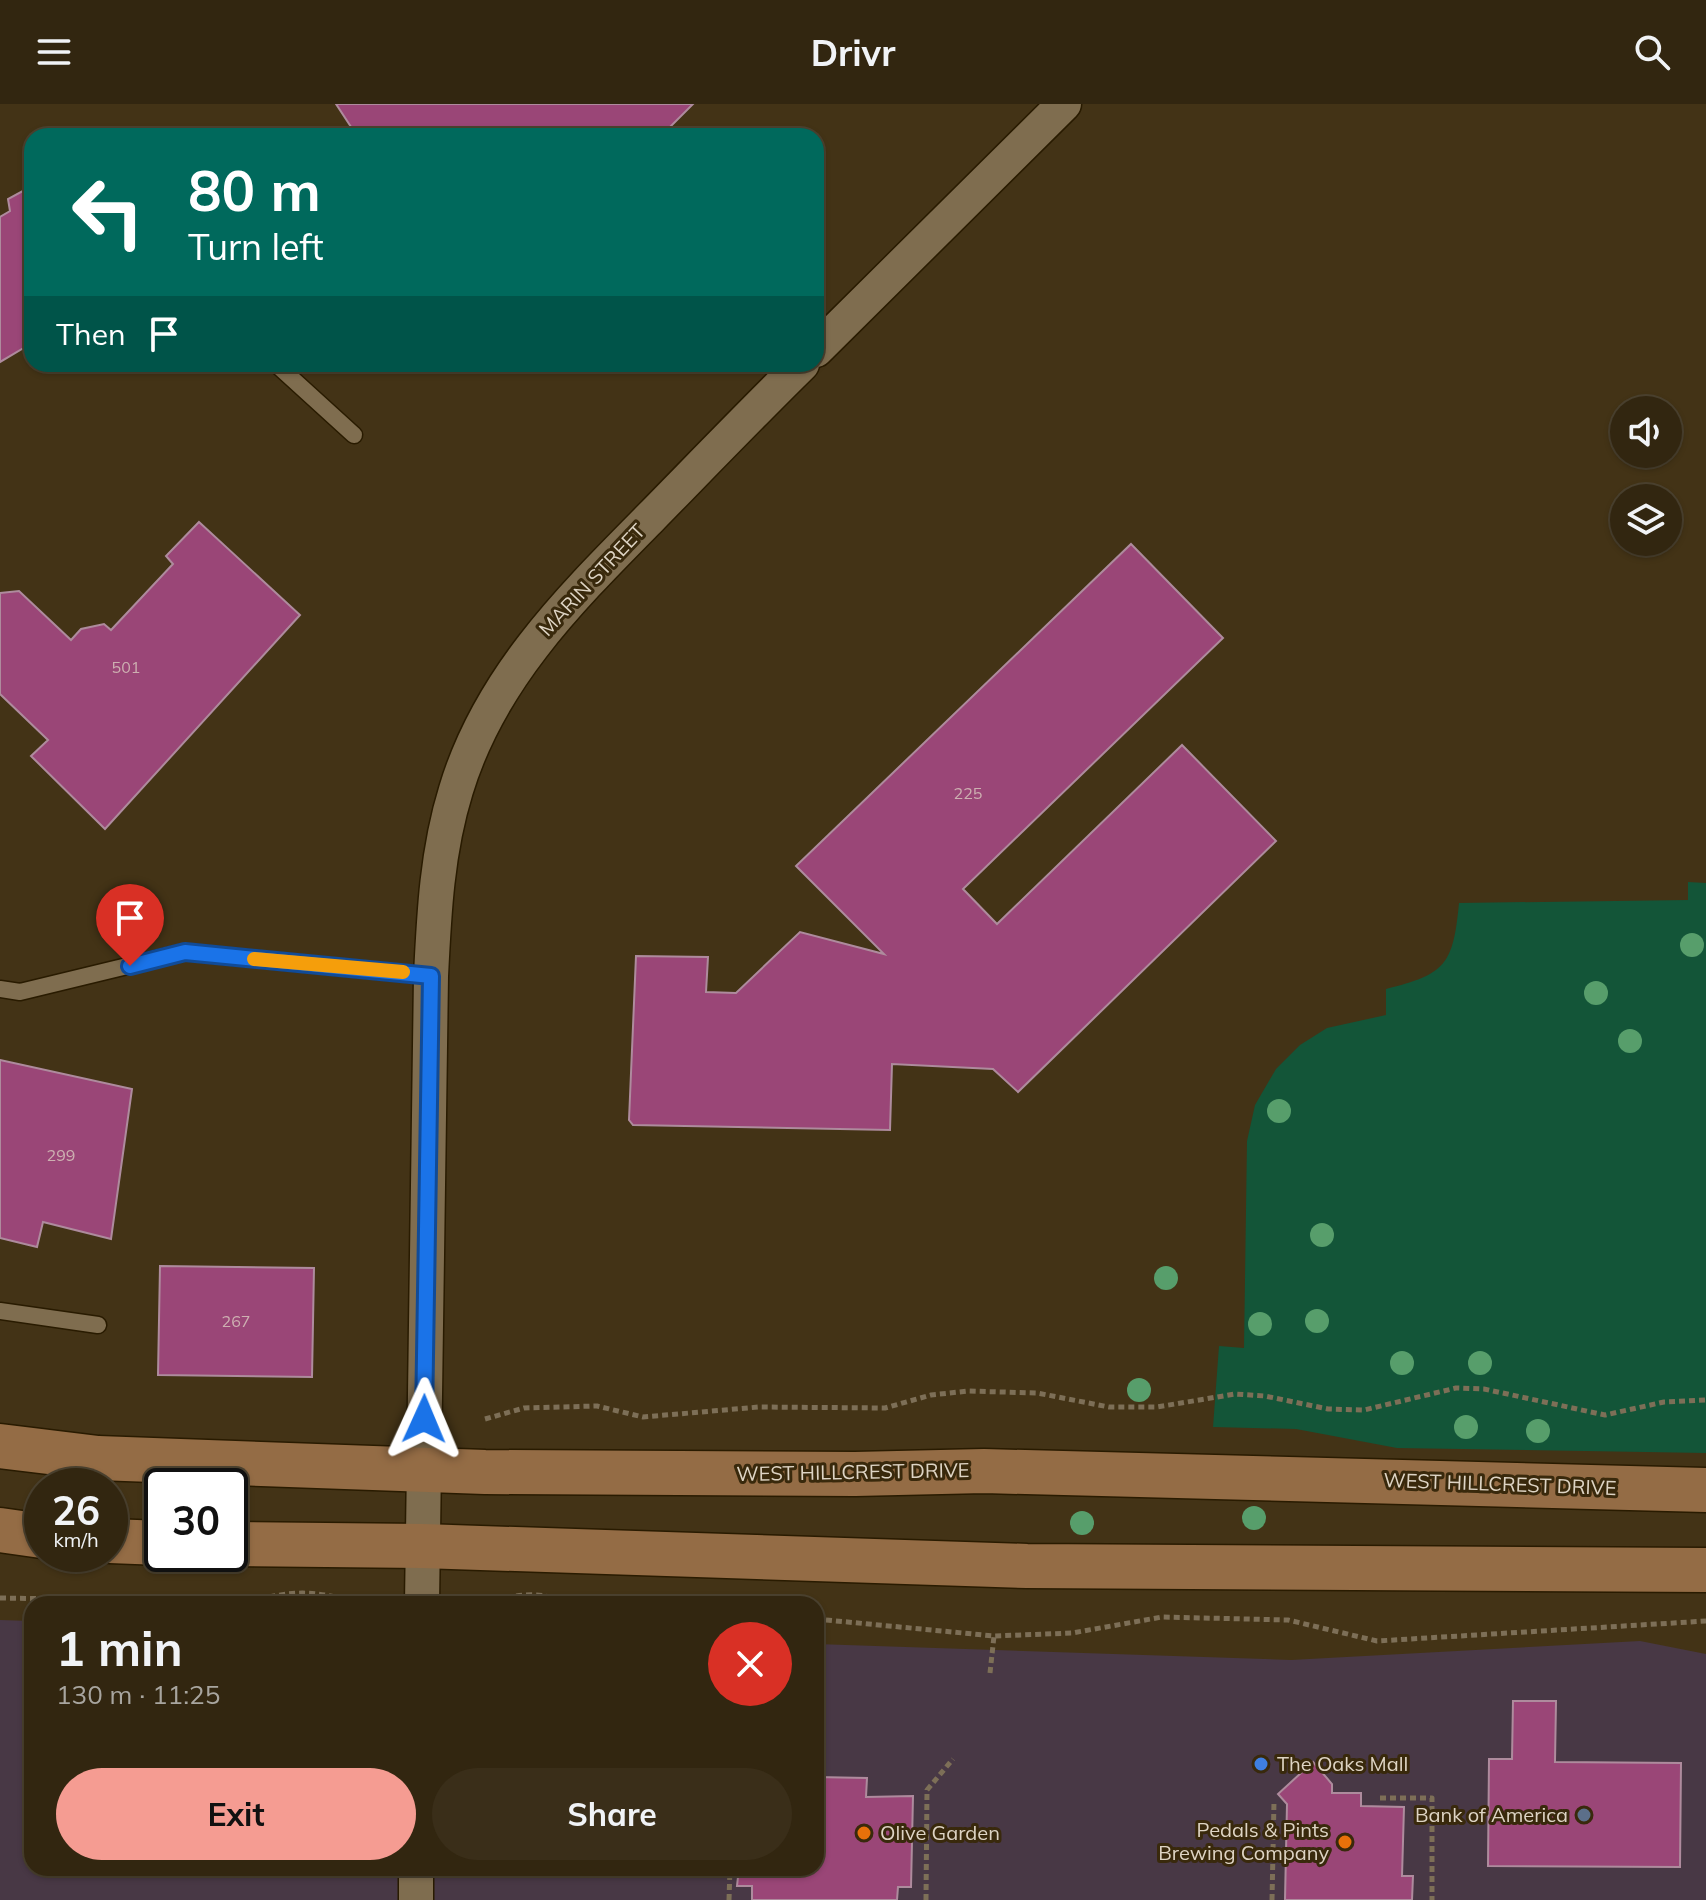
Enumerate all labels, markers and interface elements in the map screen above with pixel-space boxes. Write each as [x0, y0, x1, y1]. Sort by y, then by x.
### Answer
icon: menu [32, 30, 76, 74]
text: Drivr [811, 30, 895, 75]
icon: search [1630, 30, 1674, 74]
text: 80 m [188, 155, 321, 225]
icon: left [56, 160, 160, 264]
text: Turn left [188, 224, 324, 269]
icon: arrive [142, 312, 186, 356]
text: Then [56, 315, 126, 353]
map controls [1610, 396, 1682, 556]
button: sound [1610, 396, 1682, 468]
button: layers [1610, 484, 1682, 556]
street label: MARIN STREET [533, 518, 650, 641]
house number: 501 [112, 657, 140, 677]
house number: 225 [954, 783, 982, 803]
pin [96, 884, 164, 966]
icon: arrive [108, 896, 152, 940]
house number: 299 [47, 1145, 75, 1165]
house number: 267 [222, 1311, 250, 1331]
position arrow [382, 1377, 466, 1461]
street label: WEST HILLCREST DRIVE [736, 1457, 970, 1486]
street label: WEST HILLCREST DRIVE [1383, 1467, 1617, 1500]
speed limit sign: 30 [144, 1468, 248, 1572]
text: 26 [52, 1485, 100, 1535]
text: km/h [53, 1527, 99, 1552]
text: 1 min [56, 1618, 183, 1678]
button: close [708, 1622, 792, 1706]
text: 130 m · 11:25 [56, 1678, 220, 1711]
place label: The Oaks Mall [1277, 1751, 1408, 1776]
marker: The Oaks Mall [1252, 1755, 1270, 1773]
button: Exit [56, 1768, 416, 1860]
button: Share [432, 1768, 792, 1860]
place label: Bank of America [1415, 1802, 1568, 1827]
marker: Bank of America [1575, 1806, 1593, 1824]
place label: Pedals & Pints Brewing Company [1158, 1817, 1329, 1865]
place label: Olive Garden [880, 1820, 1000, 1845]
marker: Olive Garden [855, 1824, 873, 1842]
marker: Pedals & Pints Brewing Company [1336, 1833, 1354, 1851]

